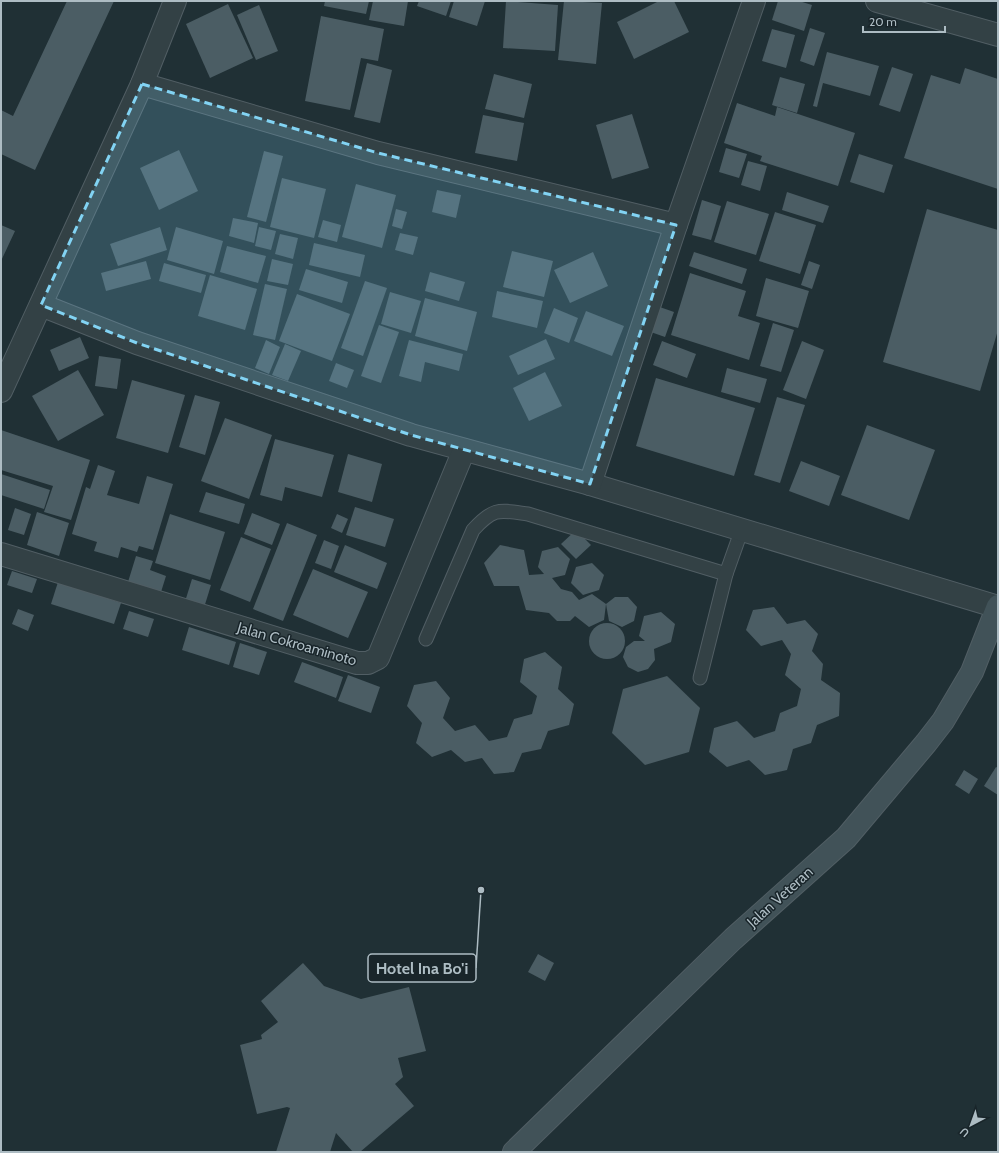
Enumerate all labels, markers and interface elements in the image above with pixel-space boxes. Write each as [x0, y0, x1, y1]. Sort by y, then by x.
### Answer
scale bar [863, 8, 945, 34]
text: 20 m [869, 14, 897, 29]
street label: Jalan Cokroaminoto [234, 618, 359, 670]
street label: Jalan Veteran [743, 863, 817, 932]
callout: Hotel Ina Bo'i [368, 954, 476, 982]
text: Hotel Ina Bo'i [376, 959, 468, 978]
north arrow [951, 1105, 991, 1145]
text: U [957, 1125, 972, 1140]

